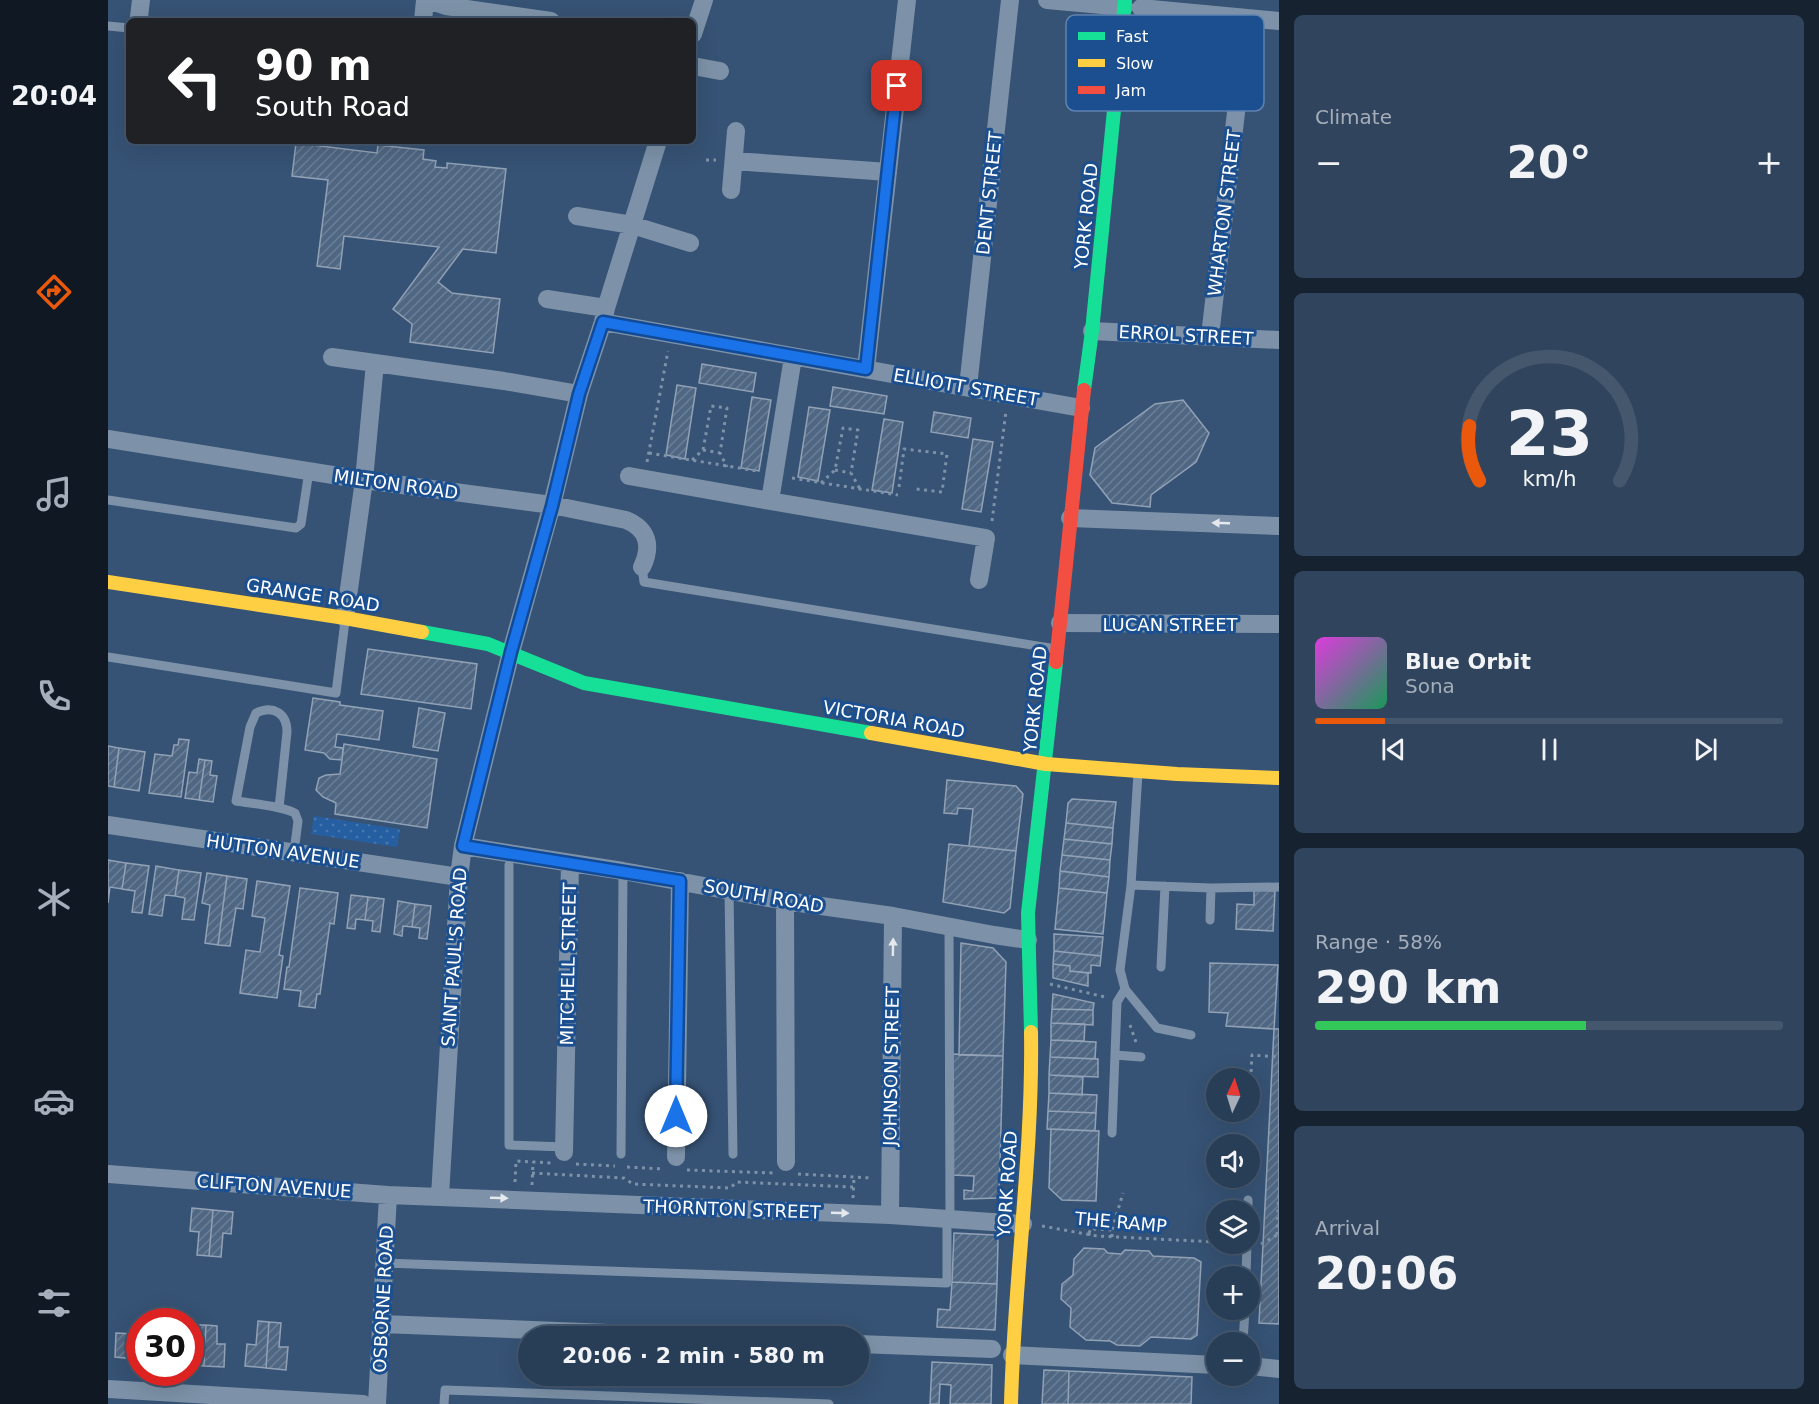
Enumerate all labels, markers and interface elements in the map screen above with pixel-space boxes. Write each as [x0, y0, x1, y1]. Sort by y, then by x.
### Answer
legend [1066, 15, 1264, 111]
text: Fast [1116, 27, 1148, 46]
text: 90 m [255, 41, 372, 90]
icon: left [156, 42, 234, 120]
text: Slow [1116, 54, 1153, 73]
pin [871, 60, 922, 111]
icon: arrive [880, 69, 913, 102]
text: 20:04 [11, 80, 97, 111]
text: Jam [1115, 81, 1146, 100]
text: South Road [255, 91, 410, 122]
text: Climate [1315, 105, 1392, 129]
street label: WHARTON STREET [1203, 127, 1245, 298]
street label: DENT STREET [972, 129, 1006, 256]
text: 20° [1506, 136, 1592, 189]
text: − [1315, 143, 1343, 182]
text: + [1755, 143, 1783, 182]
street label: YORK ROAD [1070, 162, 1102, 271]
icon: directions [33, 271, 75, 313]
street label: ERROL STREET [1118, 321, 1255, 349]
street label: ELLIOTT STREET [892, 364, 1041, 410]
text: 23 [1506, 397, 1592, 470]
street label: MILTON ROAD [333, 465, 459, 503]
text: km/h [1522, 467, 1576, 492]
icon: music [33, 473, 75, 515]
one-way arrow [1211, 519, 1230, 528]
street label: GRANGE ROAD [245, 574, 381, 616]
street label: LUCAN STREET [1102, 614, 1239, 635]
street label: YORK ROAD [1019, 645, 1051, 754]
text: Blue Orbit [1405, 649, 1531, 674]
text: Sona [1405, 674, 1455, 698]
icon: phone [33, 675, 75, 717]
street label: VICTORIA ROAD [821, 696, 967, 742]
icon: previous [1377, 733, 1410, 766]
icon: pause [1533, 733, 1566, 766]
icon: next [1689, 733, 1722, 766]
street label: HUTTON AVENUE [205, 830, 361, 872]
street label: SAINT PAUL'S ROAD [437, 867, 471, 1047]
street label: SOUTH ROAD [702, 875, 826, 917]
icon: climate [33, 878, 75, 920]
street label: MITCHELL STREET [556, 881, 580, 1046]
text: Range · 58% [1315, 930, 1442, 954]
one-way arrow [888, 937, 898, 956]
text: 290 km [1315, 961, 1501, 1014]
street label: JOHNSON STREET [879, 985, 903, 1147]
north arrow [1206, 1068, 1260, 1122]
map controls [1206, 1068, 1260, 1386]
icon: car [33, 1080, 75, 1122]
position arrow [644, 1084, 708, 1148]
street label: YORK ROAD [993, 1130, 1021, 1239]
button: sound [1206, 1134, 1260, 1188]
street label: CLIFTON AVENUE [196, 1170, 352, 1202]
one-way arrow [489, 1194, 508, 1203]
street label: THORNTON STREET [642, 1195, 822, 1223]
button: layers [1206, 1200, 1260, 1254]
street label: THE RAMP [1073, 1207, 1168, 1236]
one-way arrow [831, 1209, 850, 1218]
text: Arrival [1315, 1216, 1380, 1240]
street label: OSBORNE ROAD [369, 1225, 397, 1373]
text: 20:06 [1315, 1247, 1458, 1300]
button: + [1206, 1266, 1260, 1320]
icon: filters [33, 1282, 75, 1324]
speed limit sign: 30 [126, 1308, 204, 1386]
button: − [1206, 1332, 1260, 1386]
text: 20:06 · 2 min · 580 m [562, 1343, 825, 1368]

